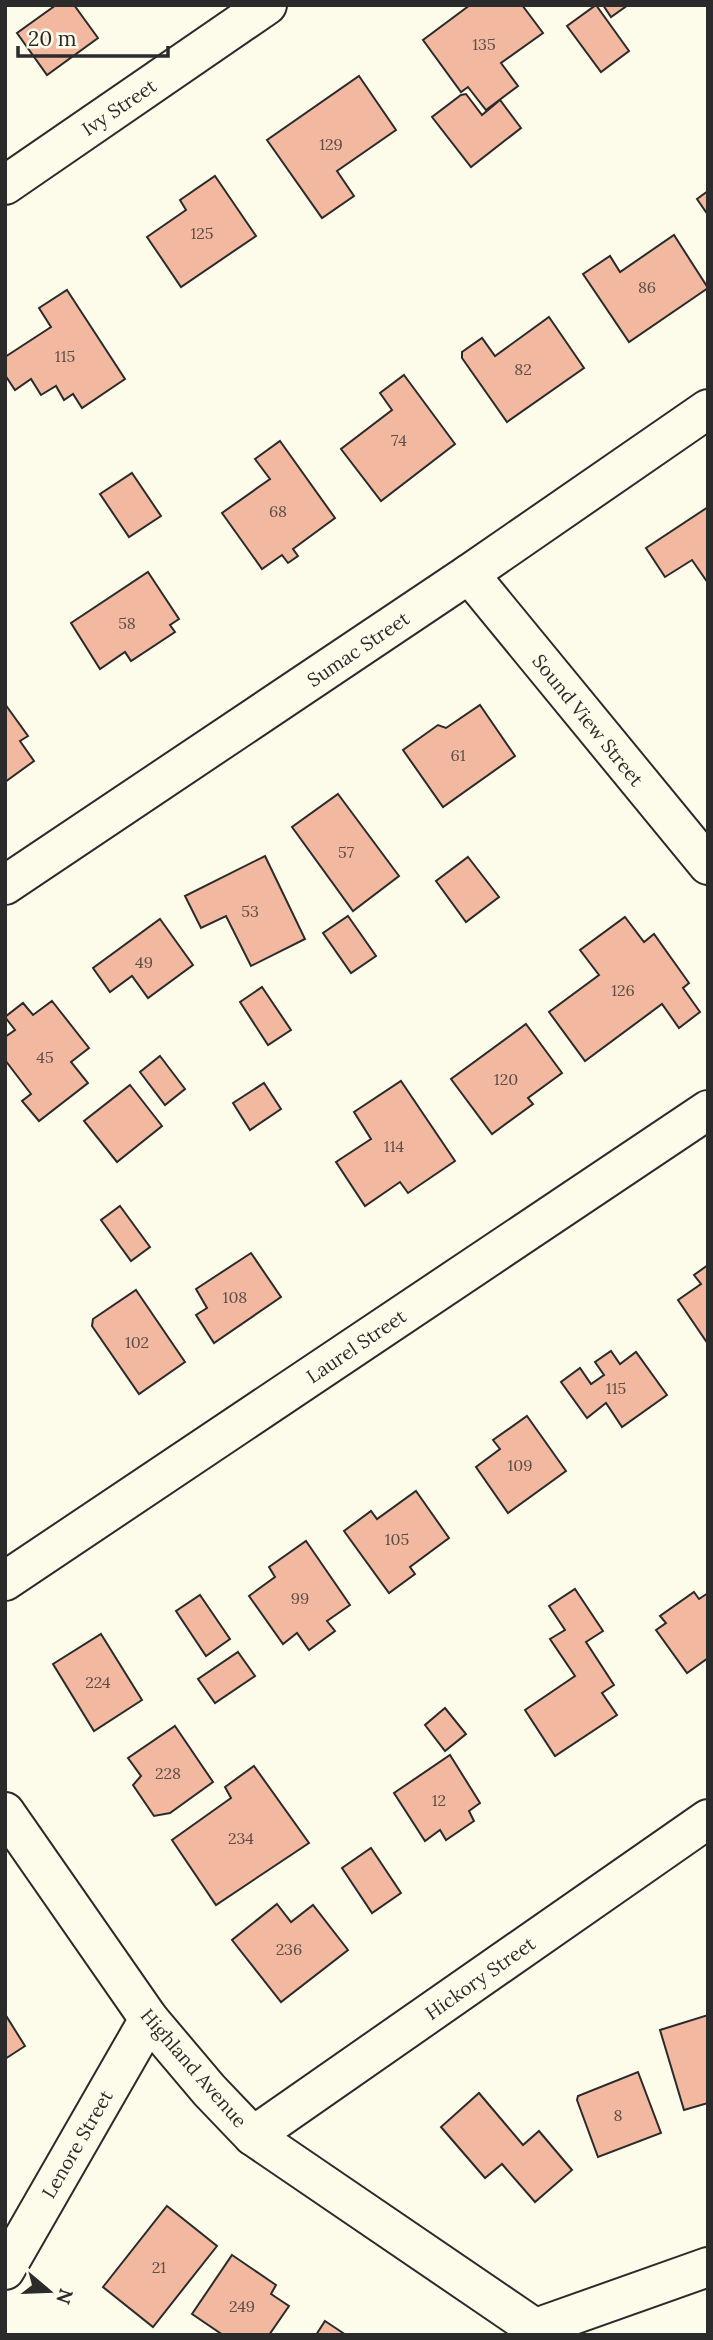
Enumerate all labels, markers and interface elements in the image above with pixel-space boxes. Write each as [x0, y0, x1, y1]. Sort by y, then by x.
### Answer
scale bar [18, 14, 168, 58]
text: 20 m [28, 25, 77, 52]
house number: 135 [472, 34, 496, 54]
street label: Ivy Street [77, 73, 161, 141]
house number: 129 [319, 134, 343, 154]
house number: 125 [190, 223, 214, 243]
house number: 86 [638, 277, 656, 297]
house number: 115 [55, 346, 75, 366]
house number: 82 [514, 359, 532, 379]
house number: 74 [391, 430, 407, 450]
house number: 68 [269, 501, 287, 521]
street label: Sumac Street [302, 606, 414, 692]
house number: 58 [118, 613, 136, 633]
street label: Sound View Street [527, 649, 649, 791]
house number: 61 [450, 745, 466, 765]
house number: 57 [338, 842, 355, 862]
house number: 53 [241, 901, 259, 921]
house number: 49 [135, 952, 153, 972]
house number: 126 [611, 980, 635, 1000]
house number: 45 [36, 1047, 54, 1067]
house number: 120 [494, 1069, 518, 1089]
house number: 114 [384, 1136, 404, 1156]
house number: 108 [223, 1287, 247, 1307]
street label: Laurel Street [302, 1304, 411, 1388]
house number: 102 [125, 1332, 149, 1352]
house number: 115 [606, 1378, 626, 1398]
house number: 109 [507, 1455, 533, 1475]
house number: 105 [385, 1529, 409, 1549]
house number: 99 [291, 1588, 309, 1608]
house number: 224 [85, 1672, 111, 1692]
house number: 228 [155, 1763, 181, 1783]
house number: 12 [432, 1790, 446, 1810]
house number: 234 [228, 1828, 254, 1848]
street label: Hickory Street [420, 1931, 540, 2025]
house number: 236 [276, 1939, 302, 1959]
street label: Highland Avenue [136, 2004, 252, 2132]
street label: Lenore Street [36, 2085, 118, 2202]
house number: 8 [614, 2105, 623, 2125]
north arrow [14, 2256, 84, 2326]
house number: 21 [152, 2257, 166, 2277]
text: N [51, 2286, 79, 2308]
house number: 249 [229, 2296, 255, 2316]

